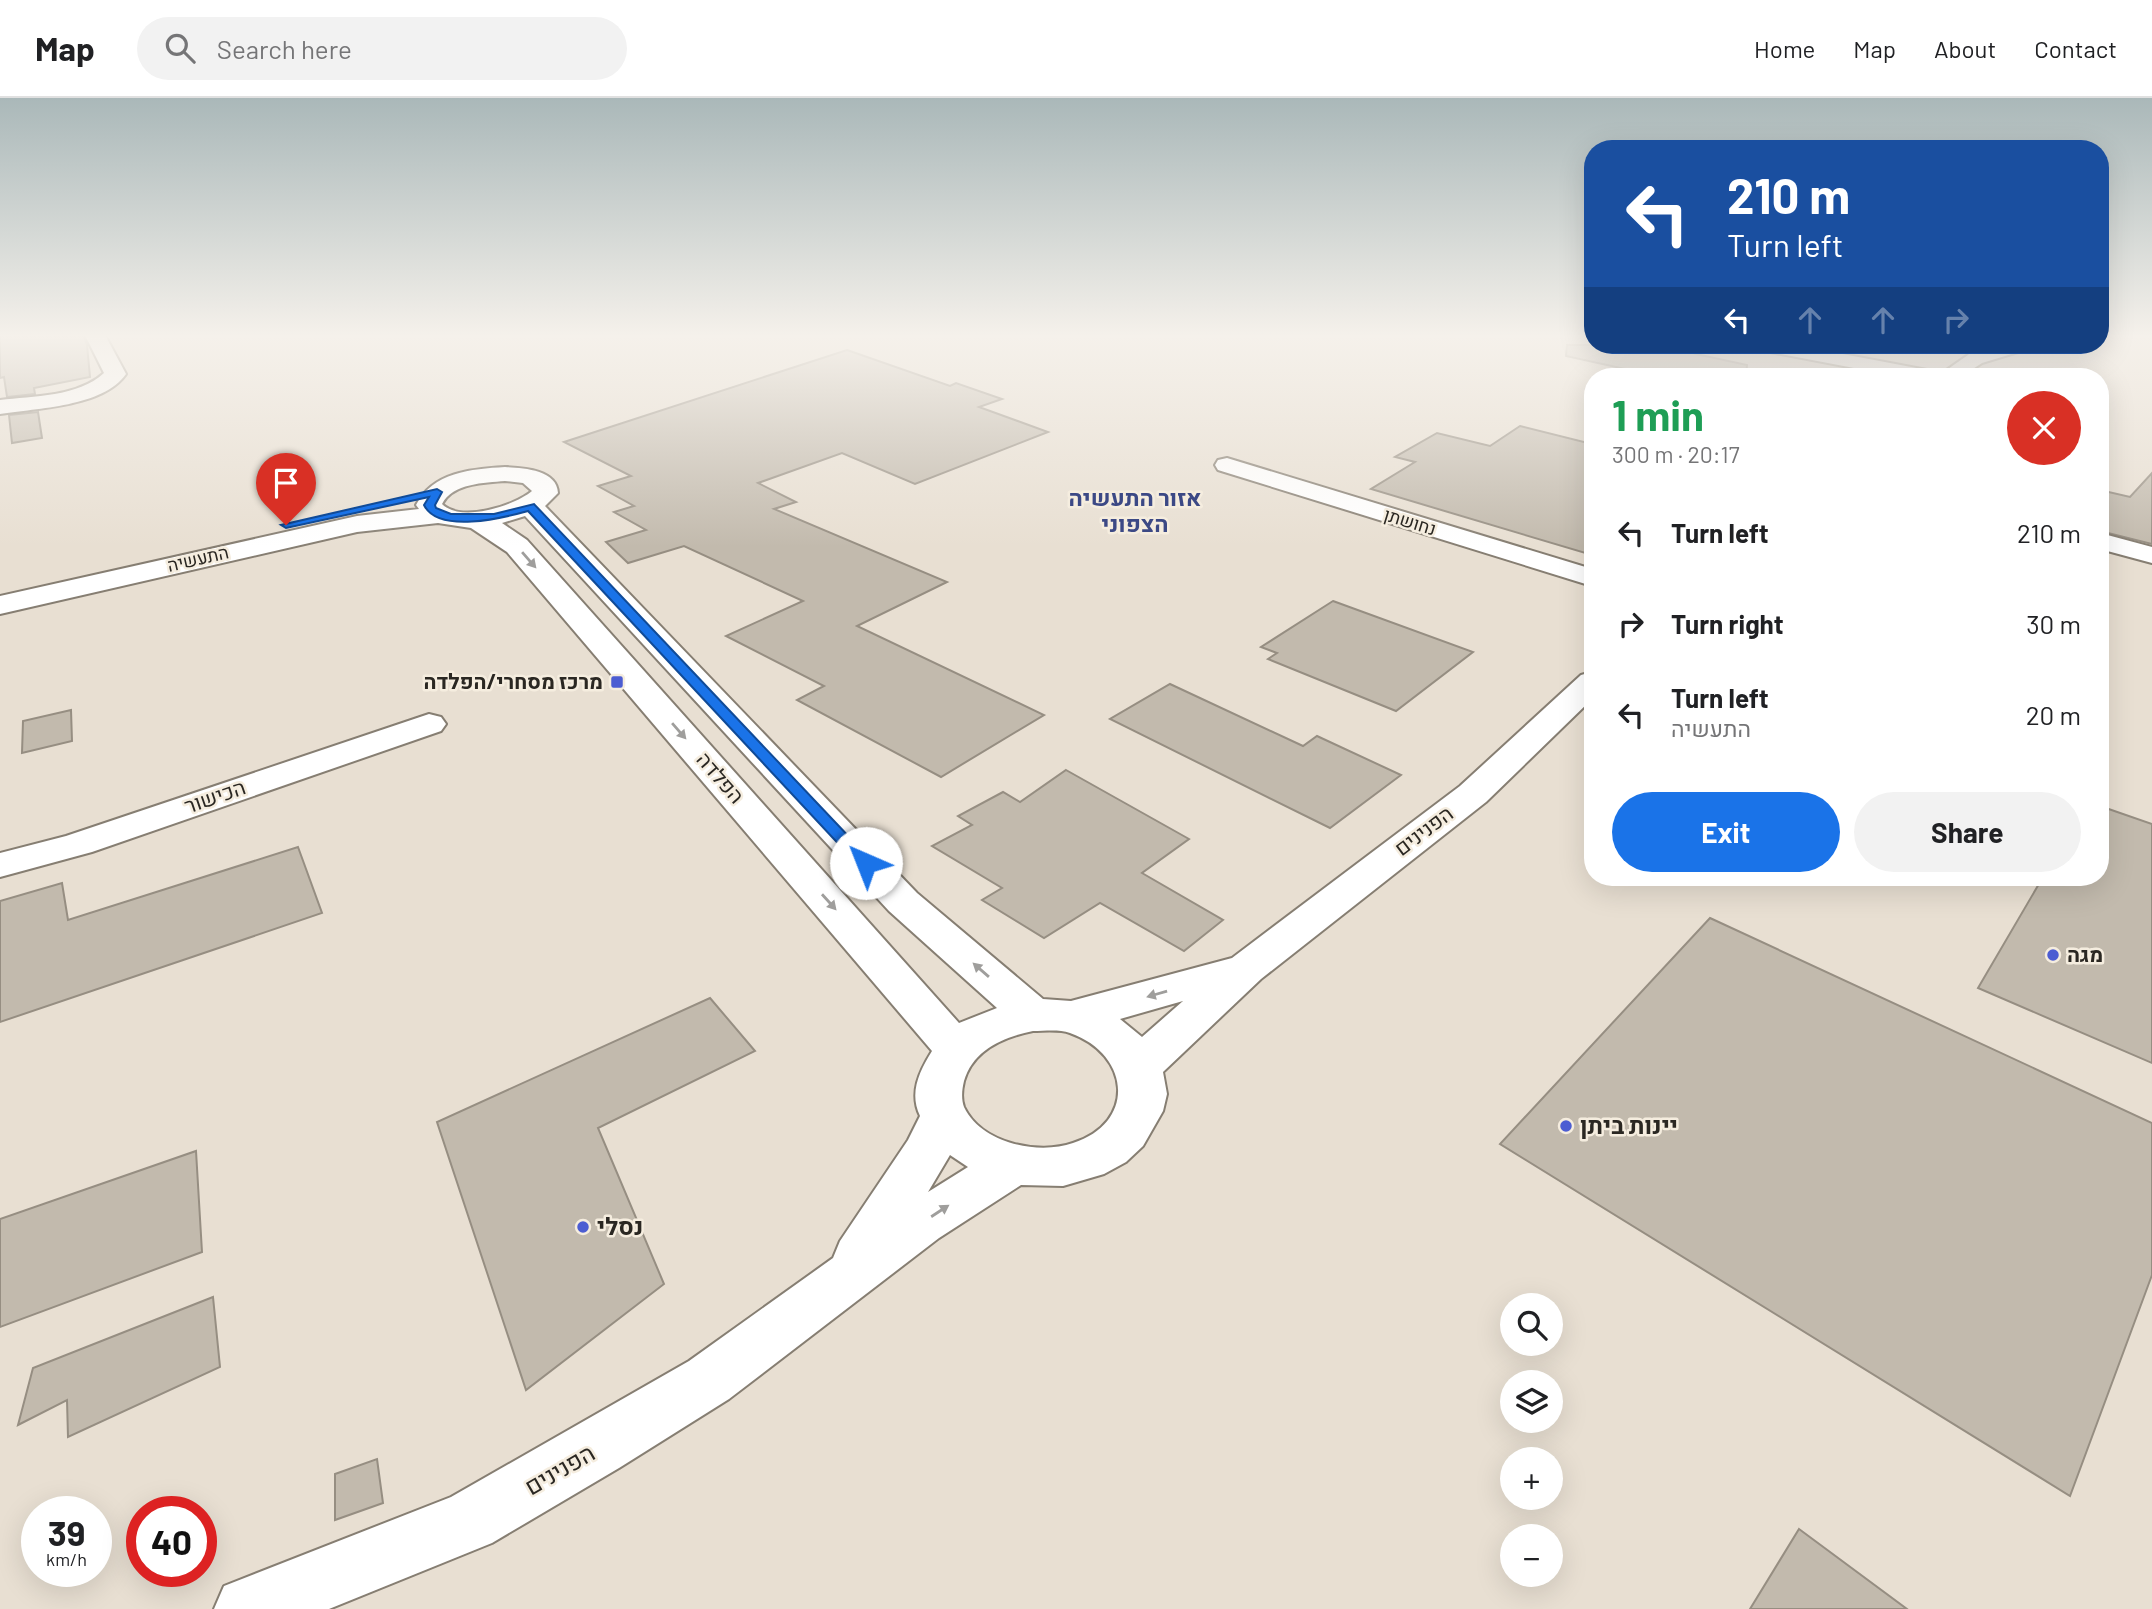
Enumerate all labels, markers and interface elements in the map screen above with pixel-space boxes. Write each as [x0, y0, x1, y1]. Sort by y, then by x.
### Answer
search box [137, 17, 627, 80]
text: Map [35, 28, 95, 68]
icon: search [161, 29, 199, 67]
text: Search here [217, 33, 352, 64]
text: Home [1754, 34, 1815, 63]
text: Map [1853, 34, 1896, 63]
text: About [1934, 34, 1996, 63]
text: Contact [2034, 34, 2117, 63]
text: 210 m [1727, 165, 1850, 224]
icon: left [1612, 168, 1703, 259]
text: Turn left [1727, 225, 1844, 263]
icon: left [1718, 301, 1756, 339]
icon: ahead [1791, 301, 1829, 339]
icon: ahead [1864, 301, 1902, 339]
icon: right [1937, 301, 1975, 339]
text: 1 min [1612, 389, 1704, 439]
button: close [2007, 391, 2081, 465]
text: 300 m · 20:17 [1612, 440, 1740, 468]
pin [256, 453, 316, 525]
icon: arrive [267, 464, 305, 502]
district label: אזור התעשיה הצפוני [1069, 483, 1201, 537]
street label: נחושתן [1382, 503, 1439, 539]
icon: left [1612, 514, 1650, 552]
text: Turn left [1671, 517, 1769, 548]
text: 210 m [2017, 517, 2081, 548]
street label: התעשיה [165, 540, 231, 576]
one-way arrow [521, 551, 537, 569]
icon: right [1612, 605, 1650, 643]
text: Turn right [1671, 608, 1784, 639]
text: 30 m [2026, 608, 2081, 639]
place label: מרכז מסחרי/הפלדה [423, 668, 603, 693]
marker: מרכז מסחרי/הפלדה [609, 674, 625, 690]
text: Turn left [1671, 682, 1769, 713]
icon: left [1612, 696, 1650, 734]
text: 20 m [2026, 699, 2081, 730]
text: התעשיה [1671, 714, 1751, 742]
one-way arrow [671, 722, 687, 740]
street label: הפלדה [692, 746, 750, 808]
street label: הכישור [181, 773, 248, 818]
button: Exit [1612, 792, 1840, 872]
button: Share [1854, 792, 2081, 872]
street label: הפנינים [1389, 800, 1457, 860]
position arrow [829, 826, 903, 900]
one-way arrow [821, 893, 837, 911]
place label: מגה [2067, 941, 2103, 966]
marker: מגה [2045, 947, 2061, 963]
one-way arrow [973, 963, 990, 978]
one-way arrow [1146, 990, 1167, 1000]
place label: יינות ביתן [1580, 1110, 1678, 1139]
marker: יינות ביתן [1558, 1118, 1574, 1134]
one-way arrow [931, 1204, 949, 1218]
place label: נסלי [597, 1211, 643, 1240]
marker: נסלי [575, 1219, 591, 1235]
map controls [1500, 1293, 1563, 1587]
button: search [1500, 1293, 1563, 1356]
button: layers [1500, 1370, 1563, 1433]
street label: הפנינים [519, 1437, 600, 1500]
button: + [1500, 1447, 1563, 1510]
speed limit sign: 40 [126, 1496, 217, 1587]
text: 39 [48, 1511, 85, 1553]
button: − [1500, 1524, 1563, 1587]
text: km/h [46, 1548, 87, 1570]

